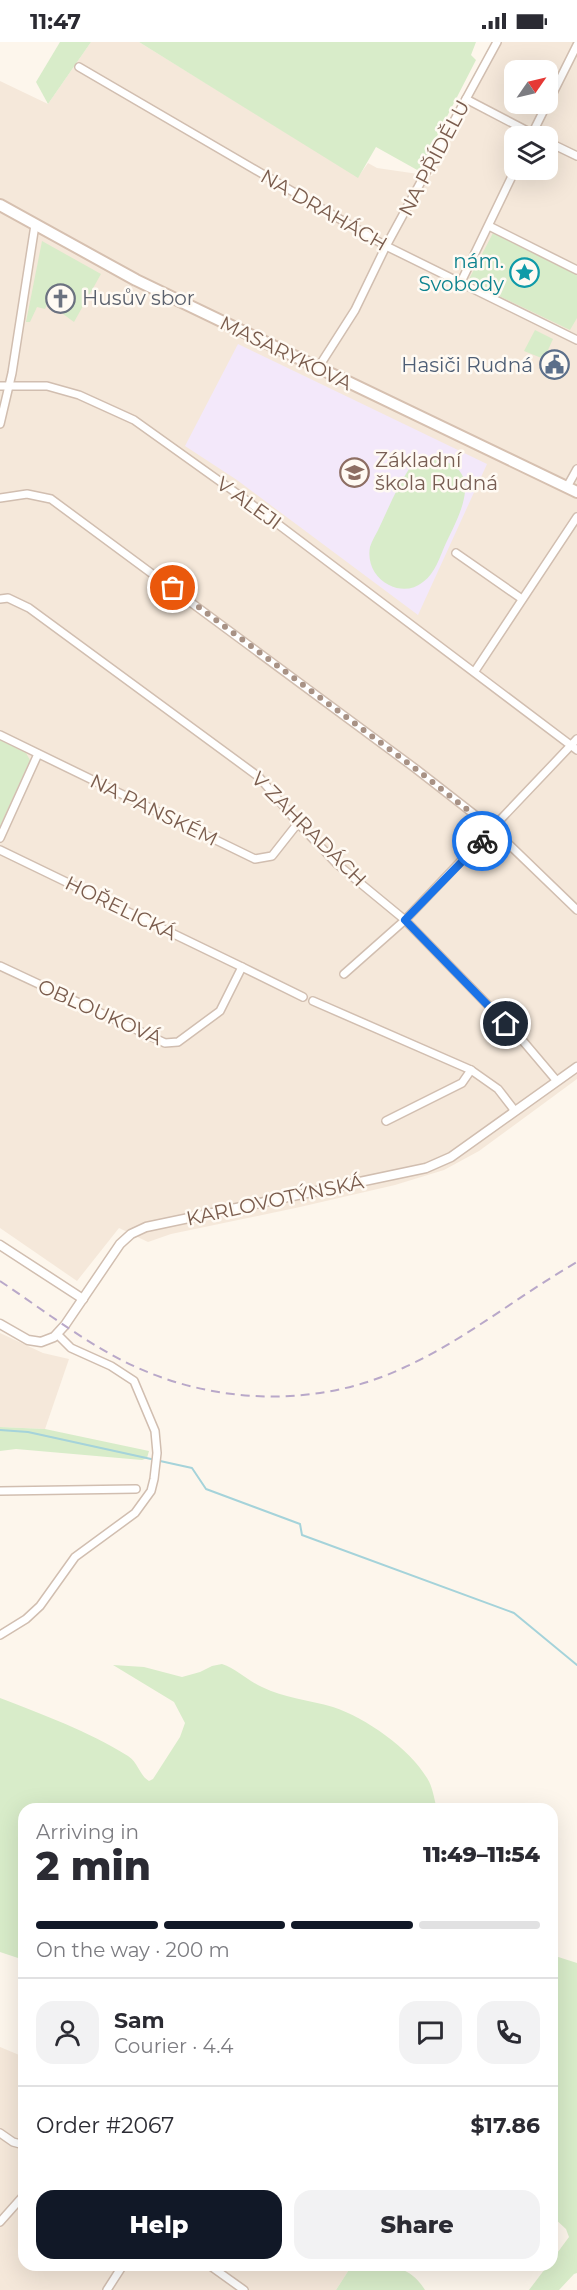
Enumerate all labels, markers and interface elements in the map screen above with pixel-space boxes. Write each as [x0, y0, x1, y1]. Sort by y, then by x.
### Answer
text: 11:47 [30, 8, 81, 35]
north arrow [504, 60, 558, 114]
map controls [504, 60, 558, 180]
street label: NA PŘÍDĚLU [393, 96, 475, 220]
button: layers [504, 126, 558, 180]
street label: NA DRAHÁCH [257, 164, 391, 256]
place label: nám. Svobody [418, 249, 504, 296]
place icon: nám. Svobody [509, 256, 541, 288]
church icon: Husův sbor [45, 282, 77, 314]
place label: Husův sbor [82, 286, 195, 310]
street label: MASARYKOVA [216, 311, 357, 396]
public building icon: Hasiči Rudná [538, 349, 570, 381]
place label: Hasiči Rudná [401, 353, 533, 377]
place label: Základní škola Rudná [375, 448, 498, 495]
school or university icon: Základní škola Rudná [338, 456, 370, 488]
street label: V ALEJI [212, 471, 286, 535]
pin [147, 562, 198, 613]
icon: bag [156, 571, 189, 604]
street label: V ZAHRADÁCH [247, 767, 371, 891]
street label: NA PANSKÉM [86, 769, 222, 851]
courier [452, 811, 512, 871]
icon: bike [466, 825, 499, 858]
street label: HOŘELICKÁ [61, 871, 181, 946]
street label: OBLOUKOVÁ [34, 974, 166, 1050]
pin [480, 998, 531, 1049]
icon: home [489, 1007, 522, 1040]
street label: KARLOVOTÝNSKÁ [184, 1169, 367, 1231]
text: Arriving in [36, 1820, 139, 1844]
text: 11:49–11:54 [423, 1841, 540, 1868]
text: 2 min [36, 1842, 151, 1890]
text: On the way · 200 m [36, 1938, 230, 1962]
button: person [36, 2001, 99, 2064]
button: chat [399, 2001, 462, 2064]
button: phone [477, 2001, 540, 2064]
text: Sam [114, 2007, 165, 2034]
text: Courier · 4.4 [114, 2034, 233, 2058]
text: Order #2067 [36, 2112, 174, 2139]
text: $17.86 [470, 2112, 540, 2139]
button: Help [36, 2190, 282, 2259]
button: Share [294, 2190, 540, 2259]

